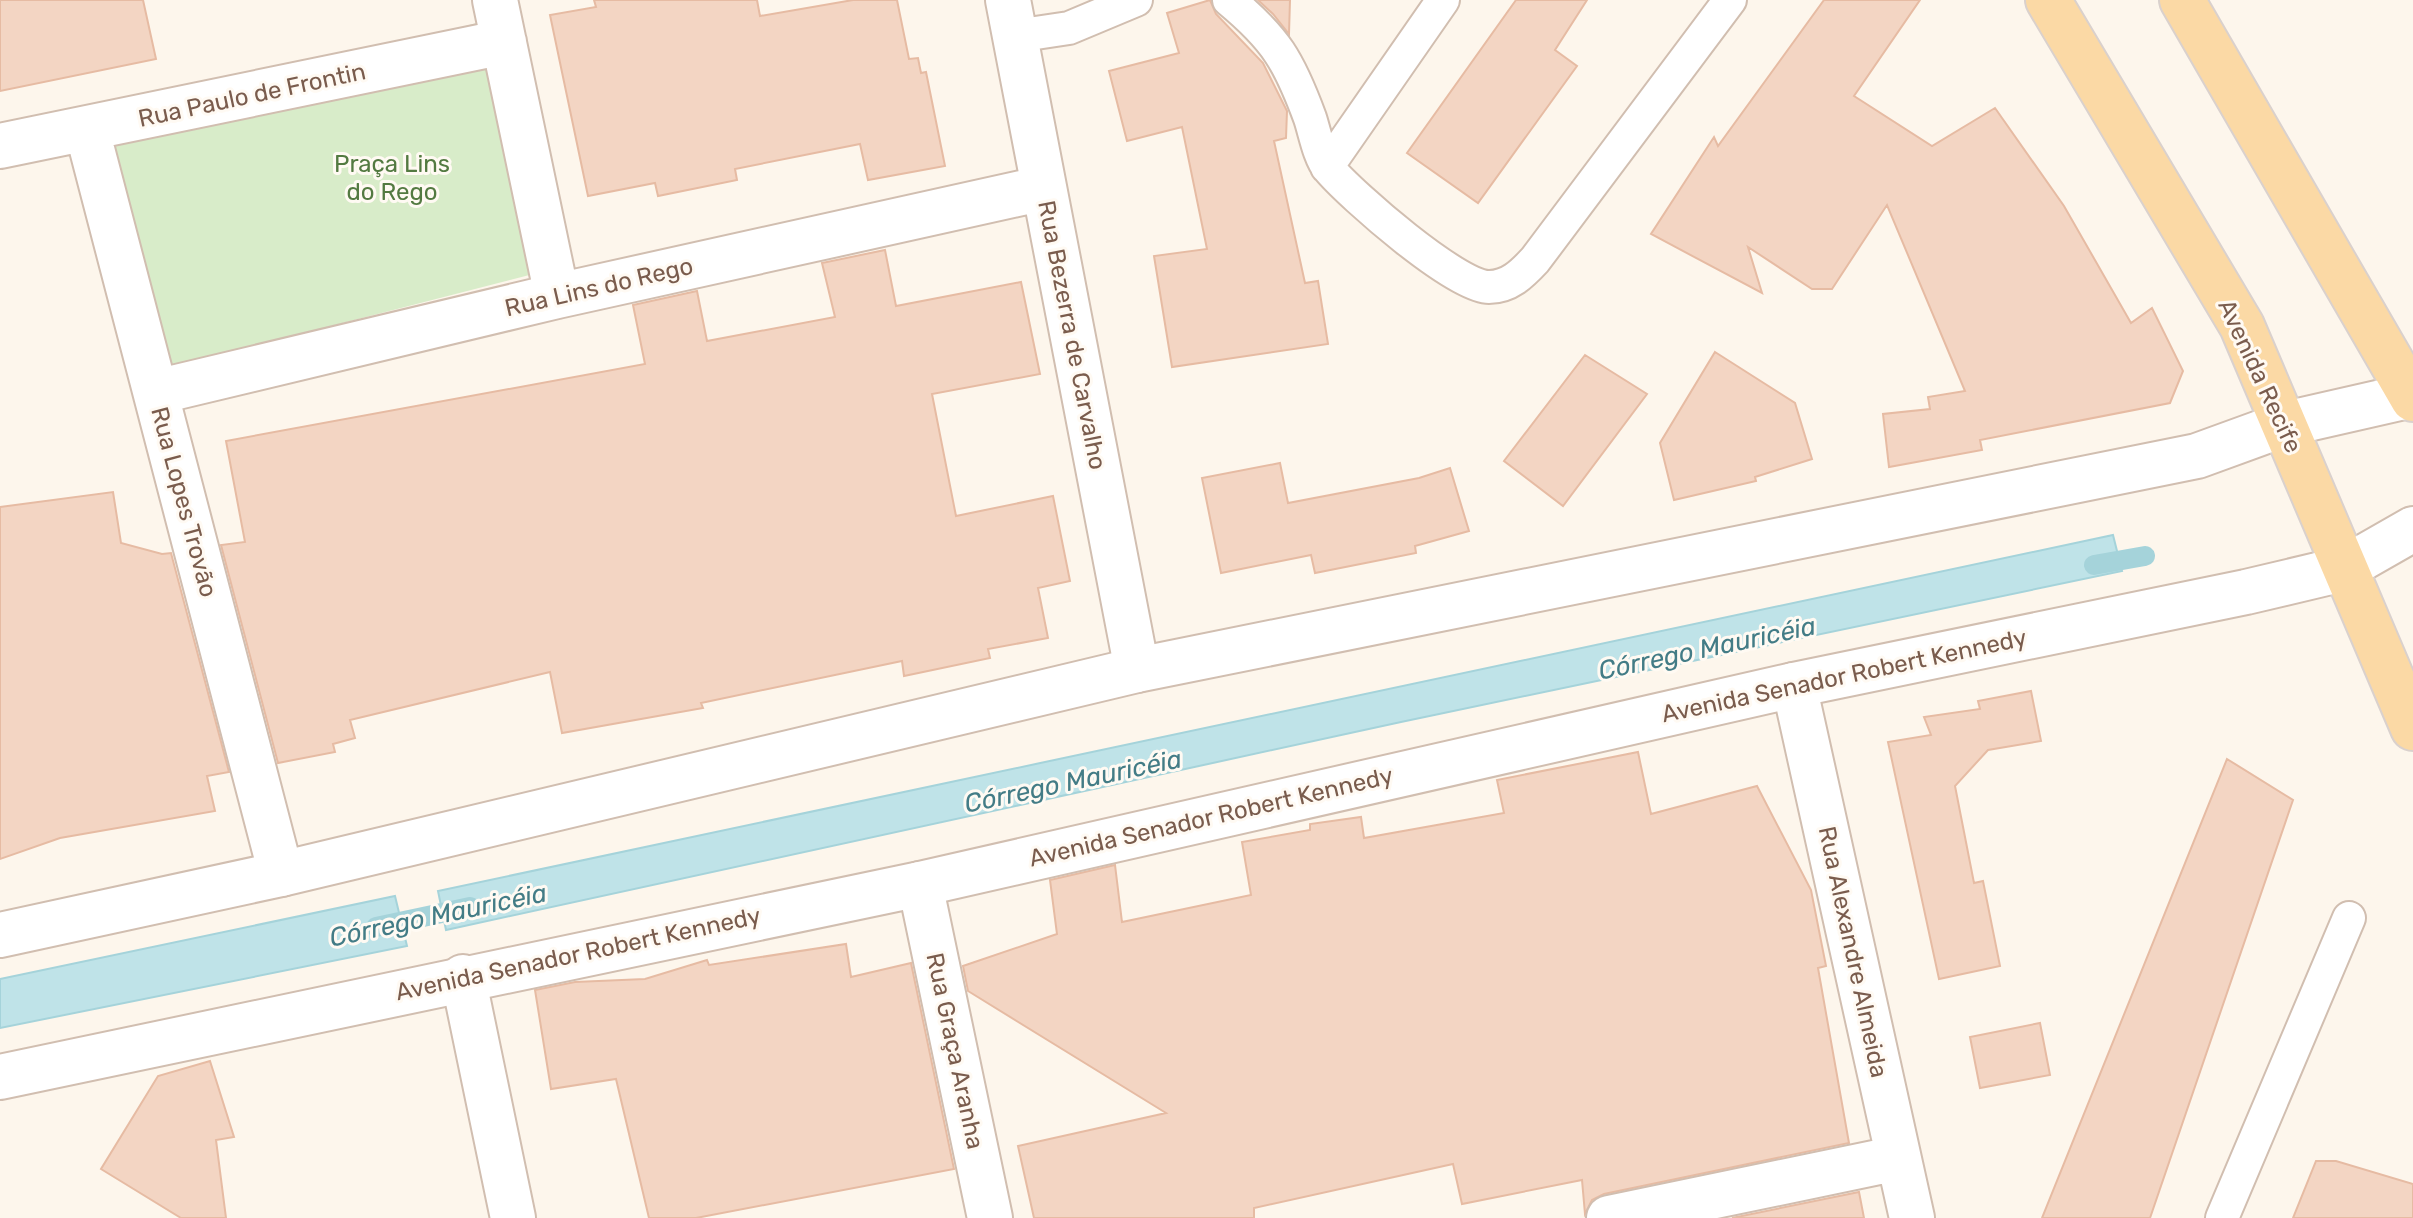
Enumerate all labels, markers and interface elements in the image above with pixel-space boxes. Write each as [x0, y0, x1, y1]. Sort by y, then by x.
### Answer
street label: Rua Paulo de Frontin [136, 57, 368, 133]
park label: Praça Lins do Rego [334, 150, 450, 206]
street label: Rua Bezerra de Carvalho [1032, 198, 1112, 472]
street label: Rua Lins do Rego [502, 252, 696, 322]
street label: Avenida Recife [2212, 295, 2308, 457]
street label: Rua Lopes Trovão [145, 404, 223, 600]
water label: Córrego Mauricéia [1596, 610, 1819, 687]
street label: Avenida Senador Robert Kennedy [1659, 624, 2029, 728]
water label: Córrego Mauricéia [962, 743, 1185, 820]
street label: Avenida Senador Robert Kennedy [1026, 761, 1396, 873]
street label: Rua Alexandre Almeida [1813, 824, 1893, 1080]
water label: Córrego Mauricéia [327, 877, 550, 954]
street label: Avenida Senador Robert Kennedy [393, 902, 763, 1006]
street label: Rua Graça Aranha [920, 950, 990, 1152]

